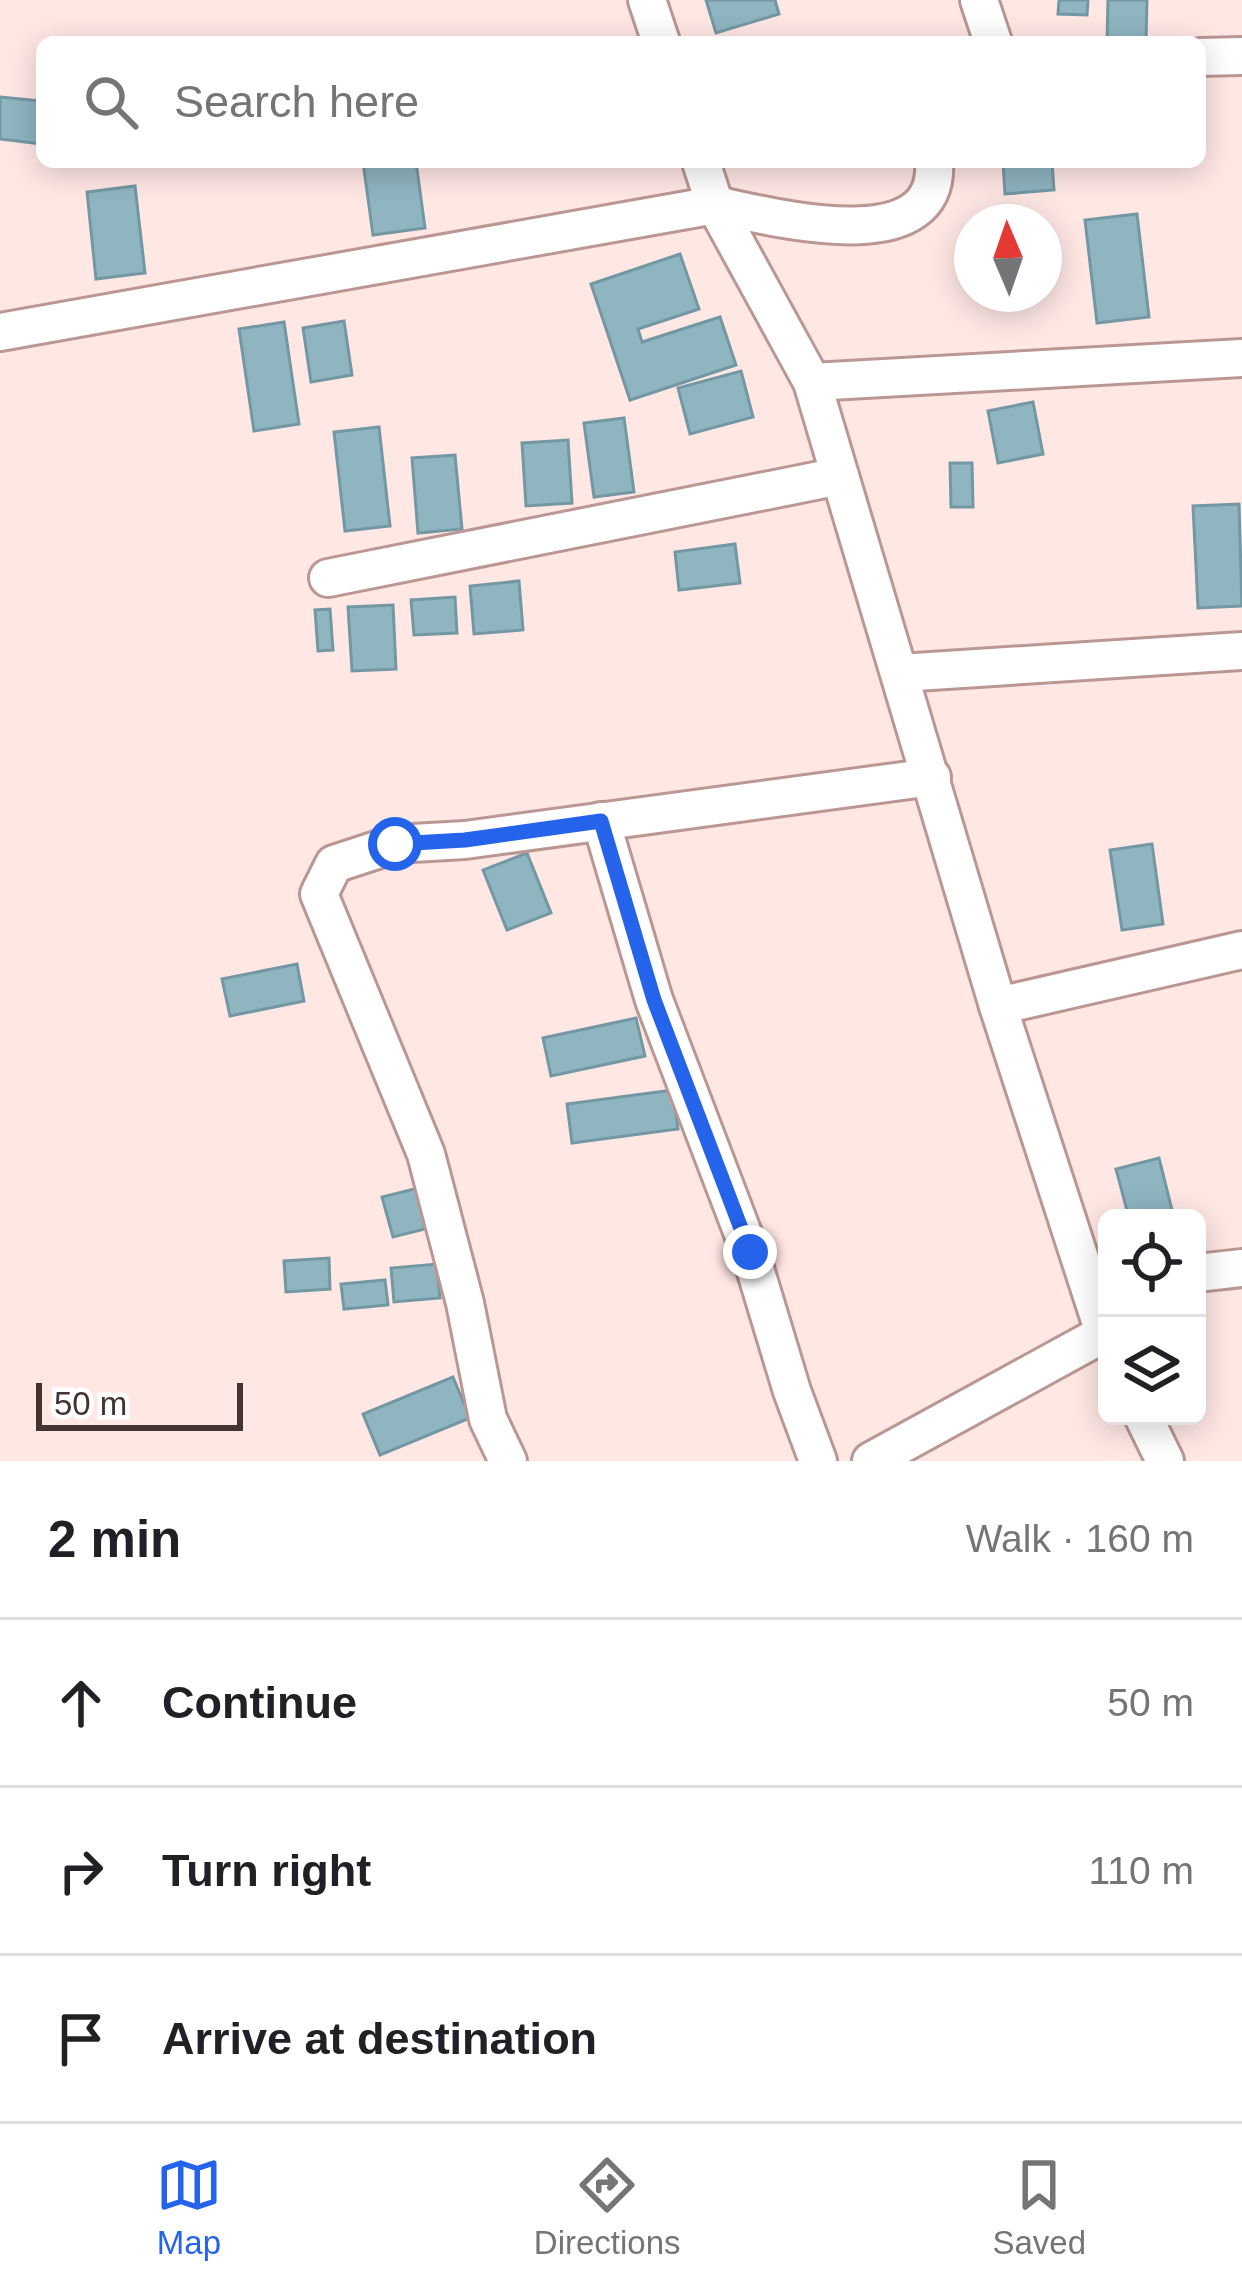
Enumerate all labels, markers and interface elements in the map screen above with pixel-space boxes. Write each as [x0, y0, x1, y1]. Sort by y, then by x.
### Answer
search box [36, 36, 1206, 168]
icon: search [78, 69, 144, 135]
text: Search here [174, 76, 419, 127]
north arrow [954, 204, 1062, 312]
route start [368, 817, 422, 871]
map controls [1098, 1209, 1206, 1425]
button: locate [1098, 1209, 1206, 1317]
route end [723, 1225, 777, 1279]
button: layers [1098, 1317, 1206, 1425]
scale bar [36, 1377, 243, 1430]
text: 50 m [54, 1385, 127, 1422]
text: 2 min [48, 1511, 181, 1568]
text: Walk · 160 m [966, 1517, 1194, 1560]
icon: ahead [48, 1670, 114, 1736]
text: Continue [162, 1677, 357, 1728]
text: 50 m [1107, 1681, 1194, 1724]
icon: right [48, 1838, 114, 1904]
text: Turn right [162, 1845, 371, 1896]
text: 110 m [1089, 1849, 1194, 1892]
icon: arrive [48, 2006, 114, 2072]
text: Arrive at destination [162, 2013, 597, 2064]
tab: Map [156, 2152, 222, 2262]
tab: Directions [534, 2152, 681, 2262]
tab: Saved [992, 2152, 1086, 2262]

